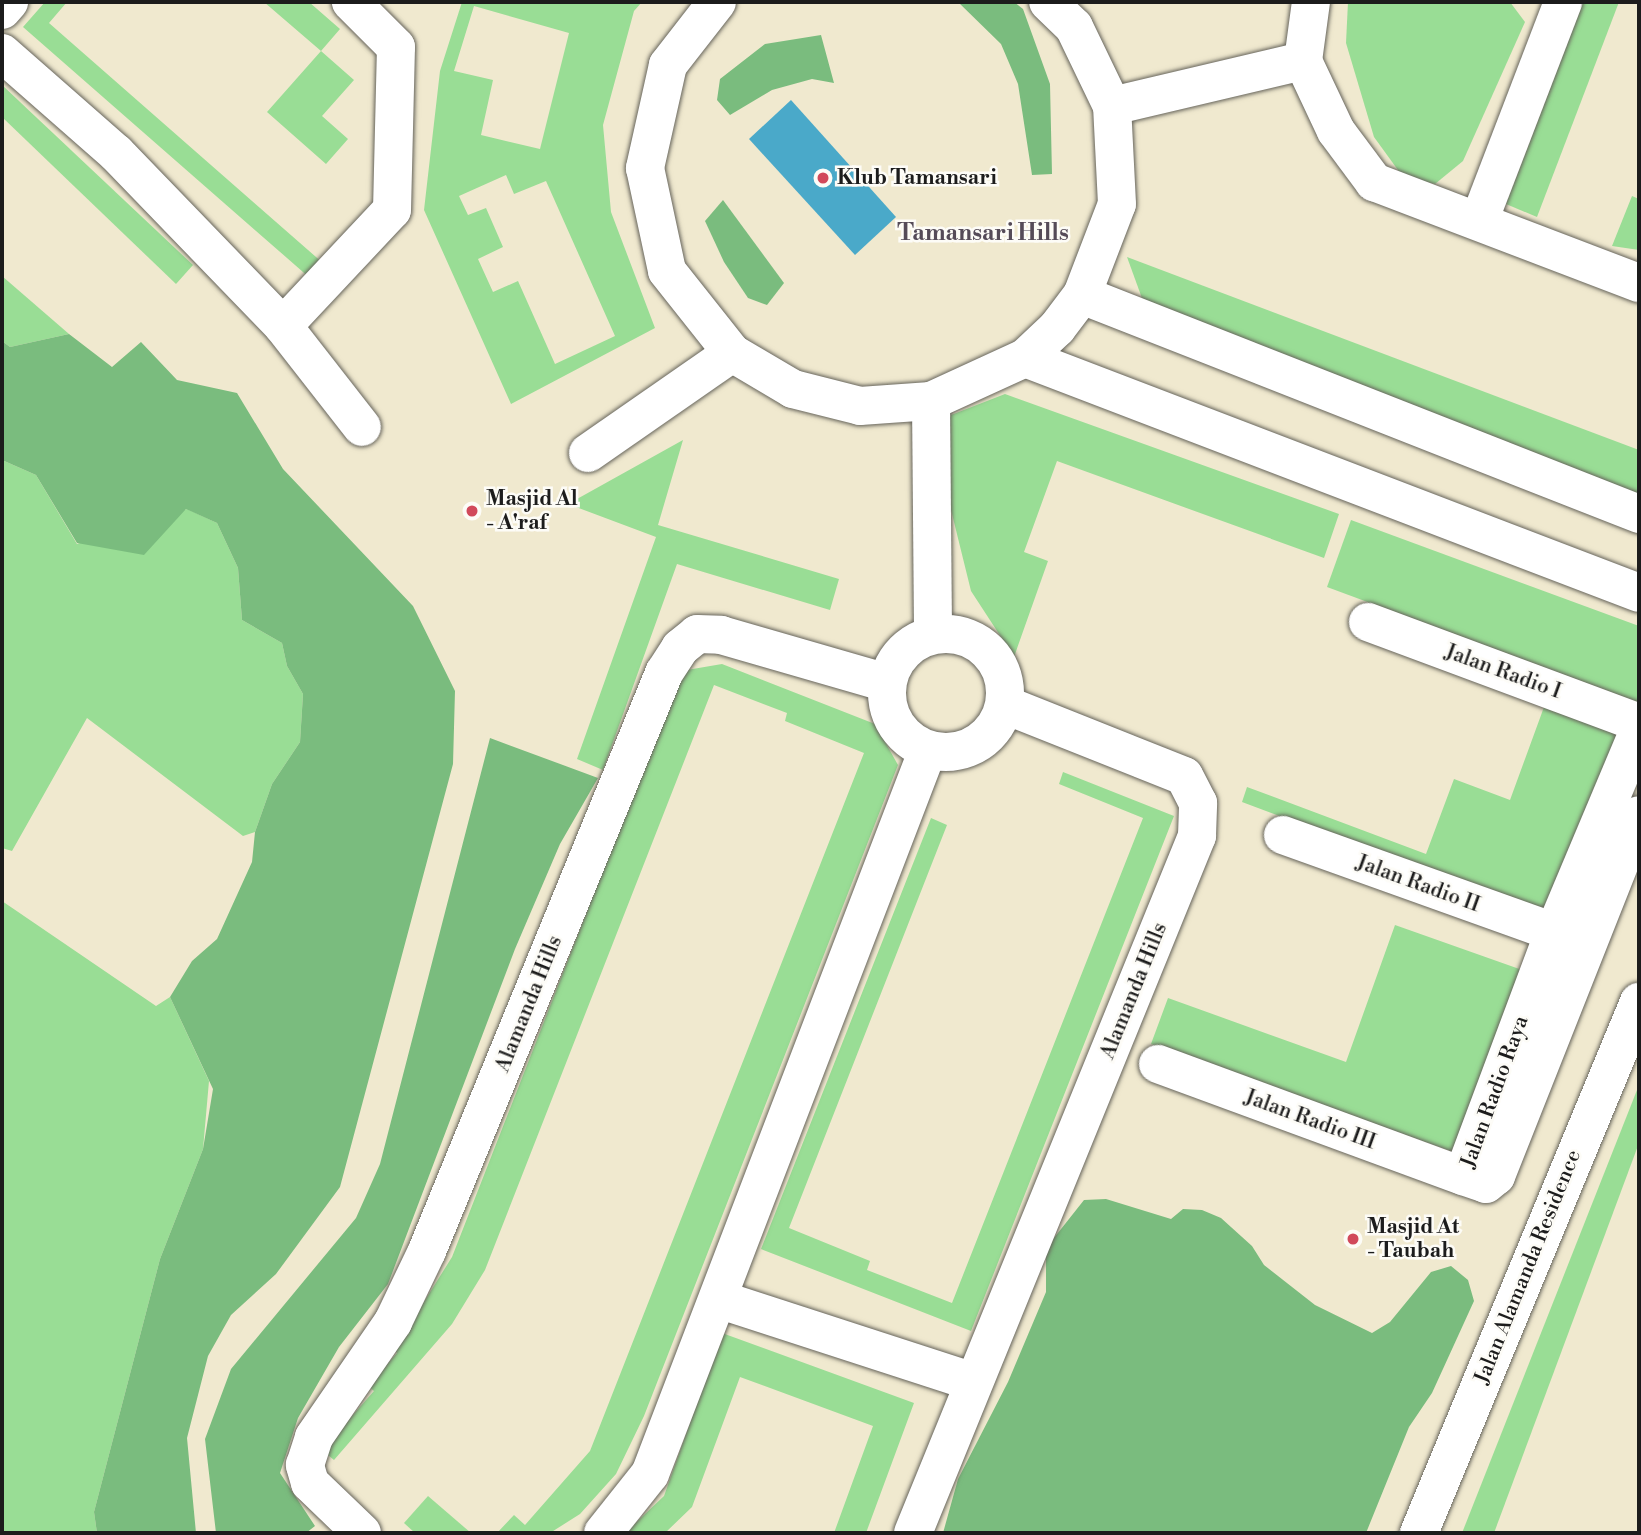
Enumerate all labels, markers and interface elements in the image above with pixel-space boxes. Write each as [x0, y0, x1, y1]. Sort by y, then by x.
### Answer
place label: Klub Tamansari [837, 165, 997, 191]
marker: Klub Tamansari [815, 170, 831, 186]
district label: Tamansari Hills [897, 219, 1069, 247]
place label: Masjid Al - A'raf [486, 486, 578, 536]
marker: Masjid Al - A'raf [464, 503, 480, 519]
street label: Jalan Radio I [1441, 639, 1565, 705]
street label: Jalan Radio II [1353, 850, 1483, 918]
street label: Alamanda Hills [1095, 919, 1173, 1063]
street label: Alamanda Hills [490, 932, 568, 1076]
street label: Jalan Radio Raya [1456, 1012, 1534, 1172]
street label: Jalan Radio III [1241, 1085, 1379, 1155]
street label: Jalan Alamanda Residence [1469, 1146, 1587, 1388]
place label: Masjid At - Taubah [1367, 1214, 1459, 1264]
marker: Masjid At - Taubah [1345, 1231, 1361, 1247]

